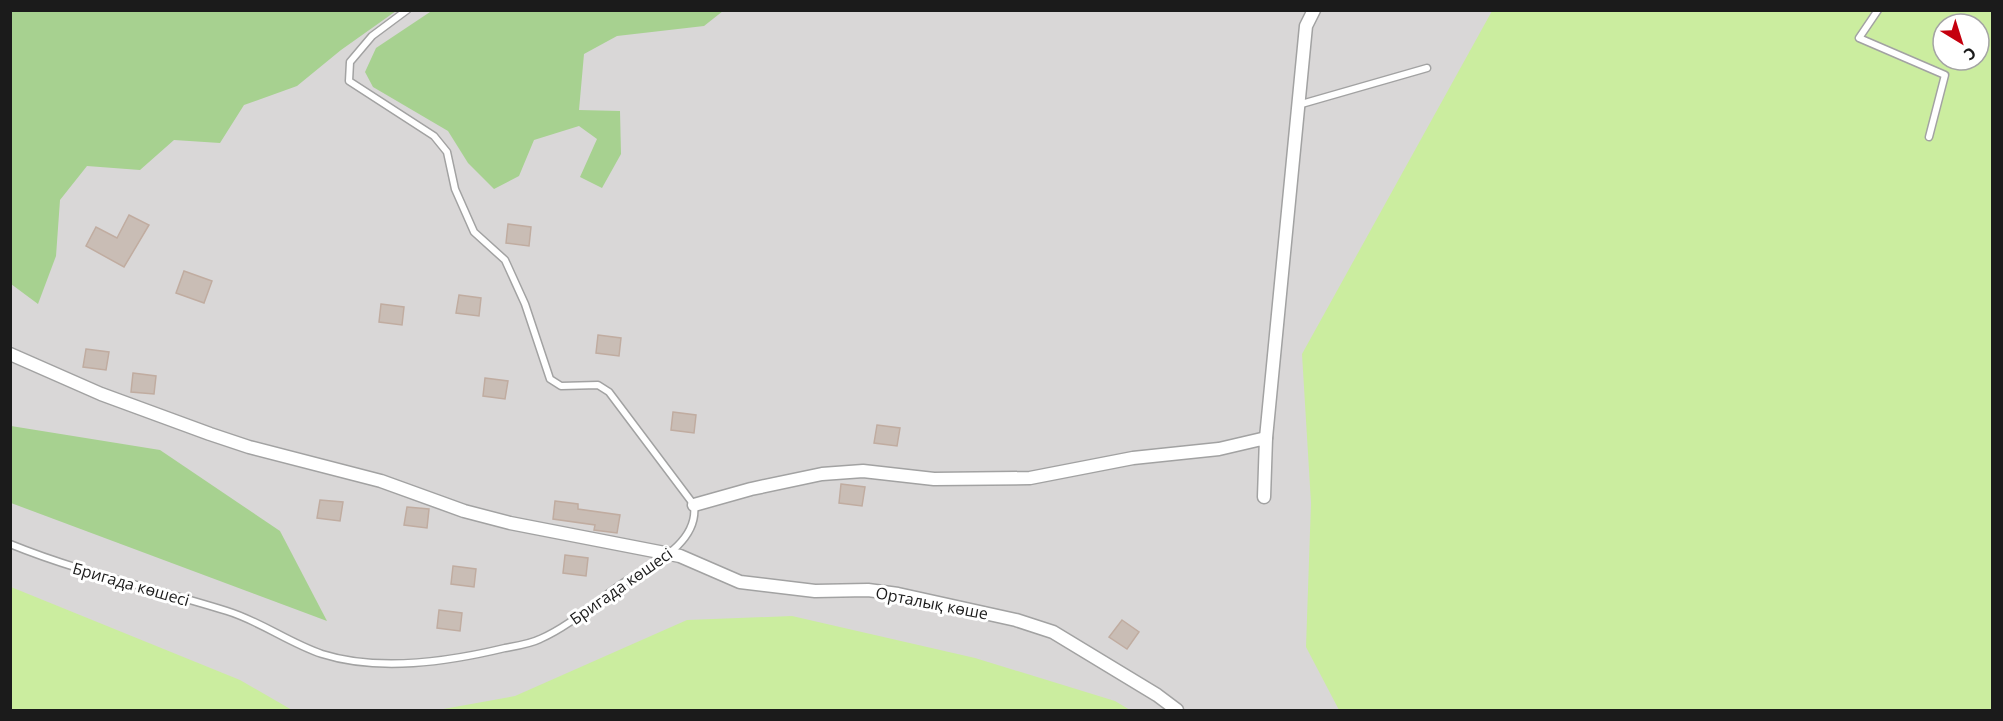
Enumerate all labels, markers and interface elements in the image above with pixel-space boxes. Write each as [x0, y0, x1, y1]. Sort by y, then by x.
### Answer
north arrow [1931, 12, 1991, 72]
text: С [1959, 42, 1981, 66]
street label: Бригада көшесі [565, 542, 677, 630]
street label: Бригада көшесі [70, 557, 192, 611]
street label: Орталық көше [874, 581, 990, 625]

